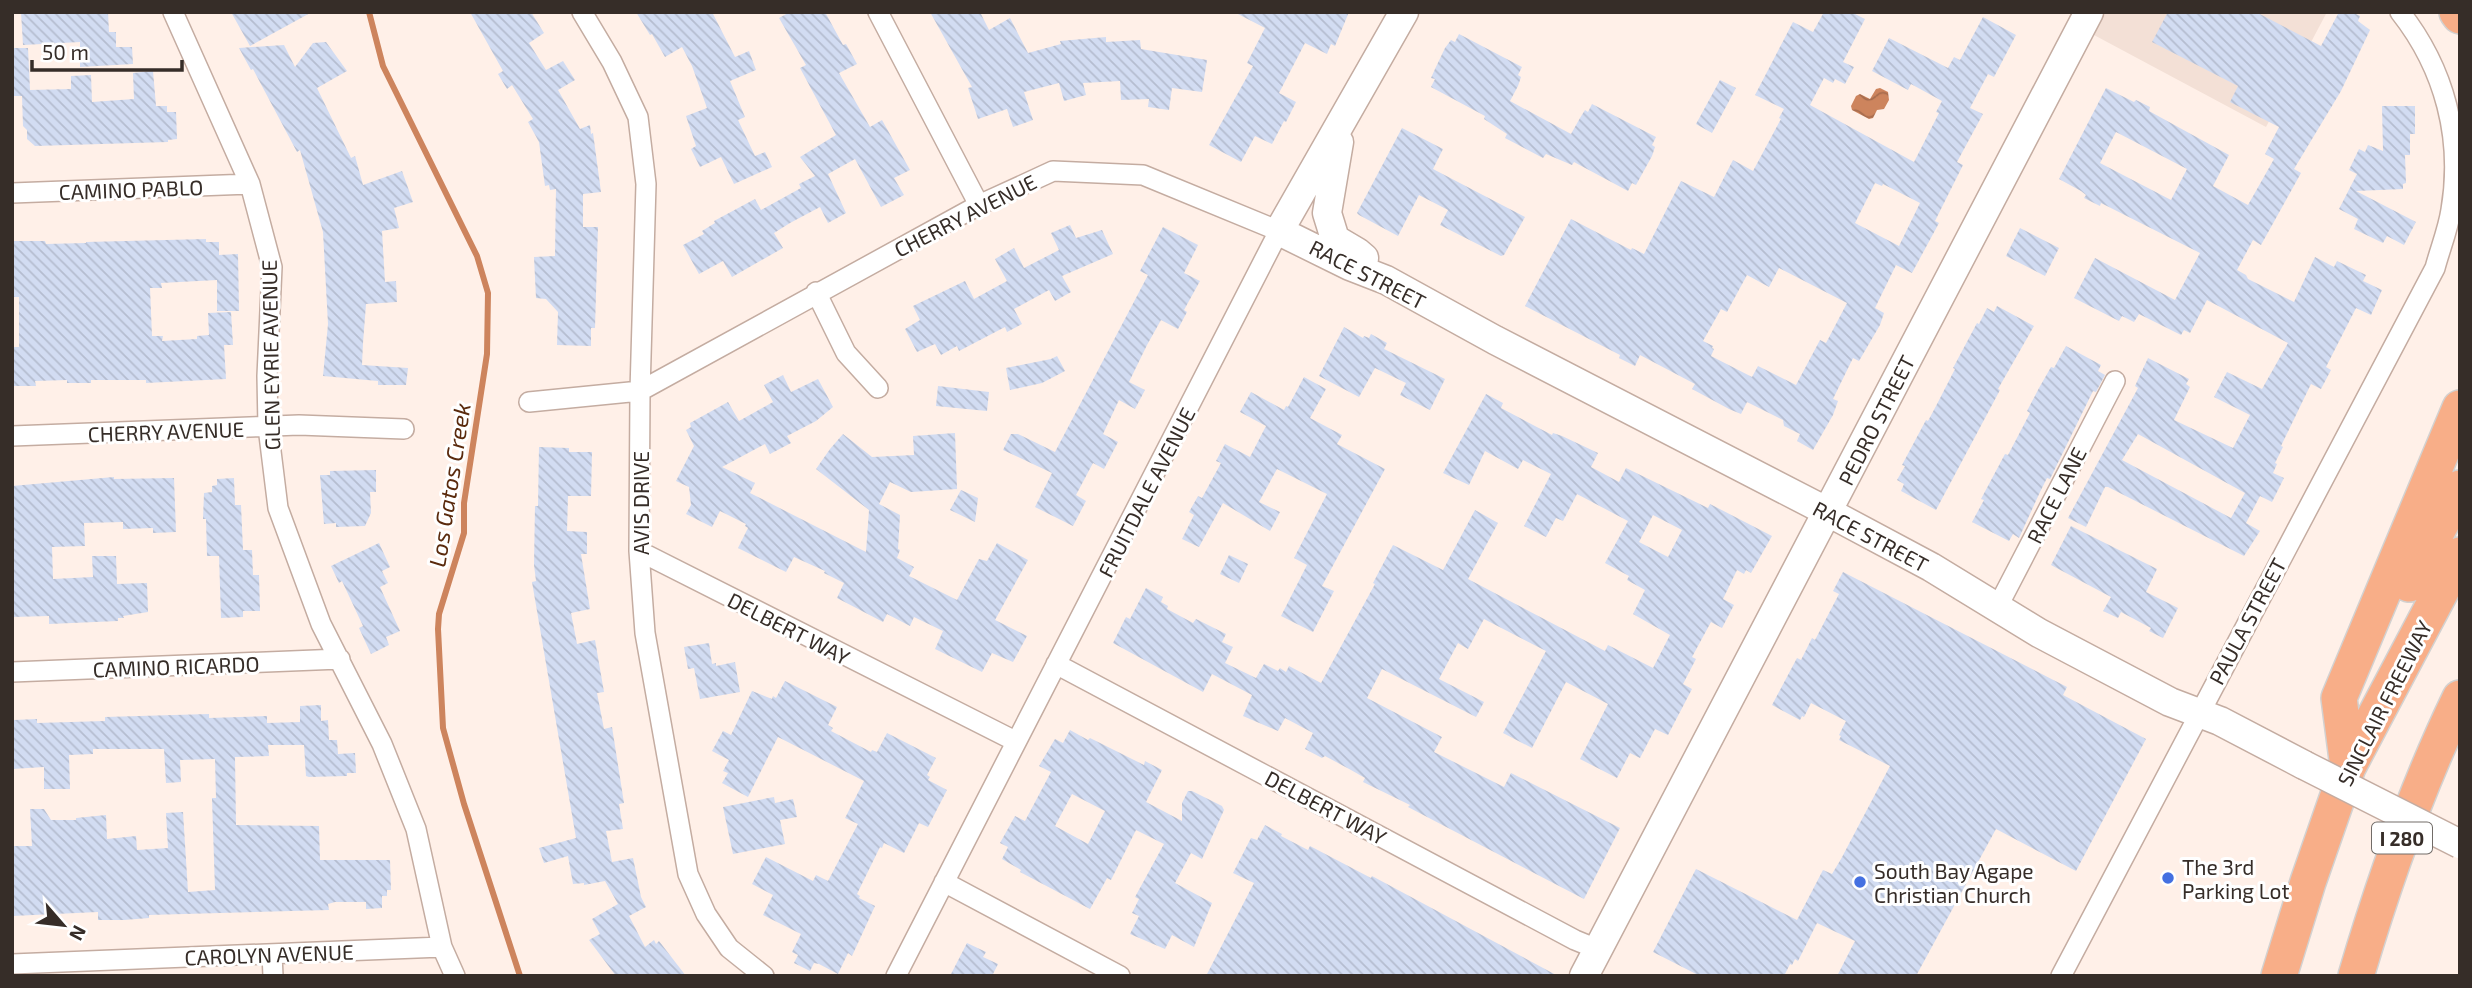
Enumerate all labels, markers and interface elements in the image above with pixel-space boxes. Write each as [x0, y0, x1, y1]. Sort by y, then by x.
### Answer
scale bar [32, 28, 182, 72]
text: 50 m [42, 39, 89, 64]
street label: CHERRY AVENUE [890, 168, 1040, 262]
street label: CAMINO PABLO [58, 174, 204, 204]
street label: RACE STREET [1306, 234, 1430, 314]
street label: GLEN EYRIE AVENUE [256, 259, 284, 451]
street label: PEDRO STREET [1833, 351, 1919, 489]
water label: Los Gatos Creek [422, 401, 476, 569]
street label: FRUITDALE AVENUE [1092, 403, 1200, 581]
street label: CHERRY AVENUE [87, 416, 245, 446]
street label: RACE LANE [2021, 443, 2091, 547]
street label: AVIS DRIVE [628, 451, 653, 555]
street label: RACE STREET [1809, 495, 1933, 577]
street label: PAULA STREET [2203, 554, 2291, 688]
street label: DELBERT WAY [724, 587, 854, 669]
street label: SINCLAIR FREEWAY [2331, 616, 2437, 790]
street label: CAMINO RICARDO [92, 651, 260, 681]
street label: DELBERT WAY [1261, 765, 1391, 849]
road number: I 280 [2372, 822, 2432, 853]
place label: The 3rd Parking Lot [2182, 854, 2289, 903]
place label: South Bay Agape Christian Church [1874, 858, 2034, 907]
marker: The 3rd Parking Lot [2160, 870, 2176, 886]
marker: South Bay Agape Christian Church [1852, 874, 1868, 890]
north arrow [28, 890, 98, 960]
text: N [65, 922, 92, 945]
street label: CAROLYN AVENUE [184, 939, 354, 969]

